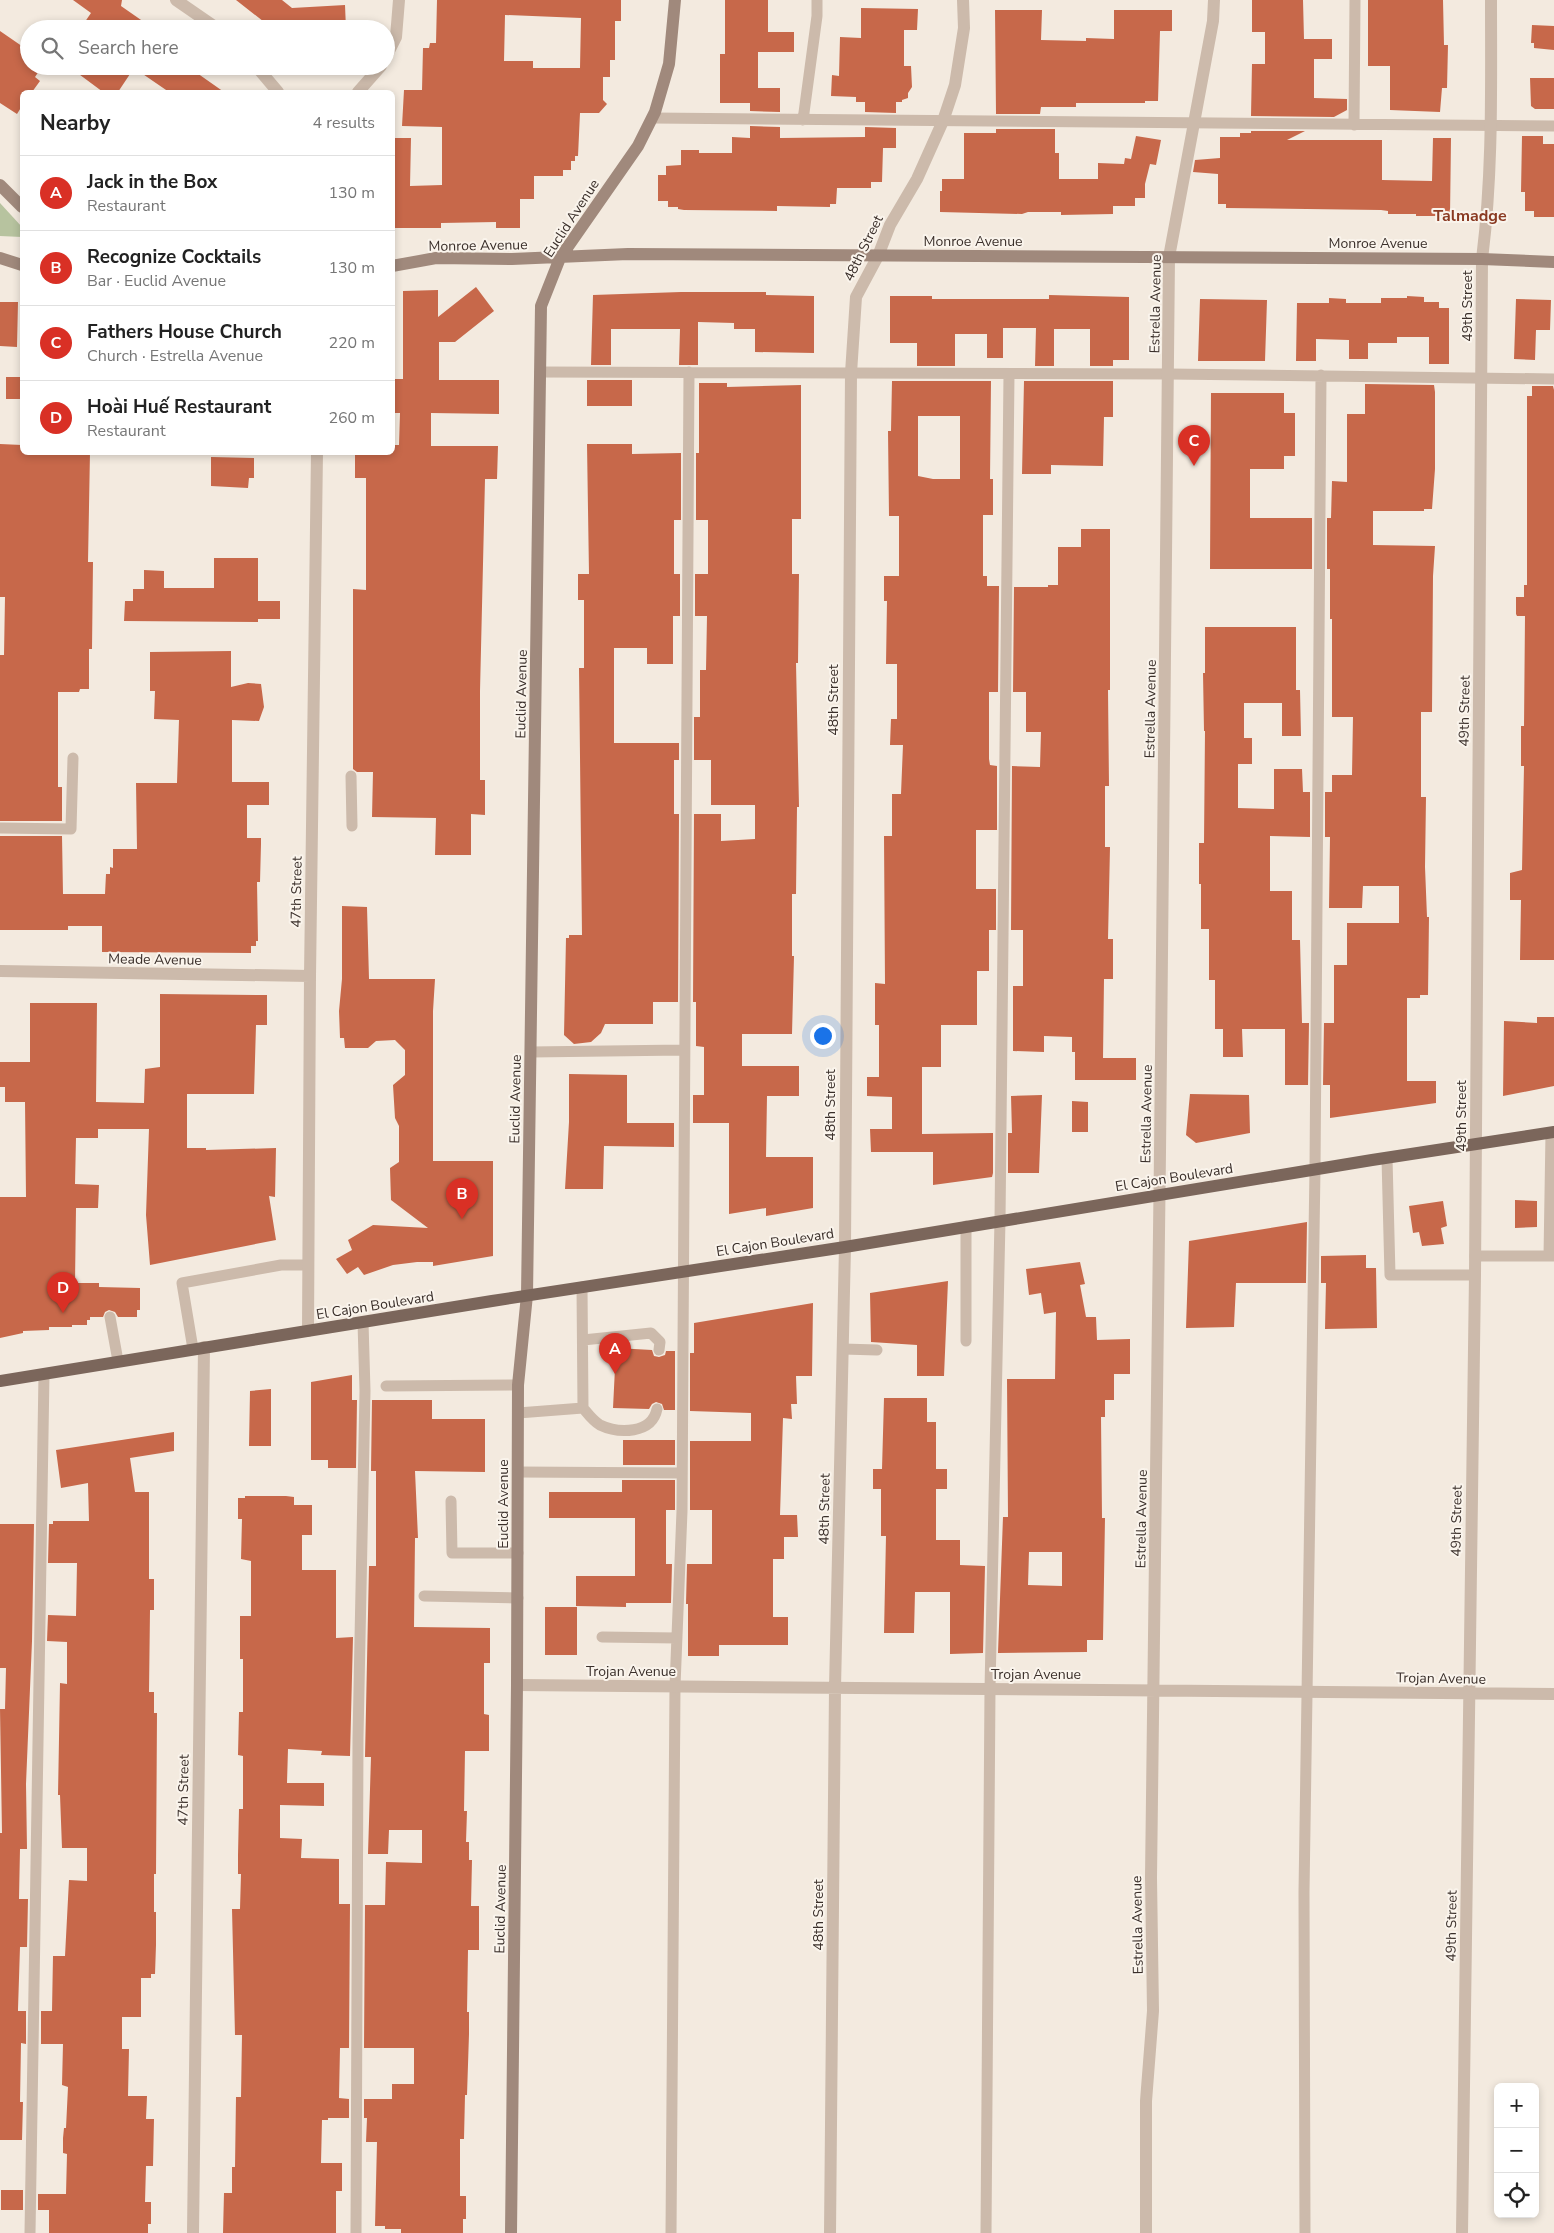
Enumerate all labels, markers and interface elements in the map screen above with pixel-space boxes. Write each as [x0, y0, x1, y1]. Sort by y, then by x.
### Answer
search box [20, 20, 395, 75]
icon: search [38, 34, 66, 62]
text: Search here [78, 35, 179, 61]
text: Nearby [40, 109, 110, 137]
text: 4 results [313, 112, 375, 134]
text: Jack in the Box [87, 169, 218, 195]
street label: Euclid Avenue [539, 176, 604, 261]
text: A [50, 182, 62, 204]
text: 130 m [328, 182, 375, 204]
text: Restaurant [87, 195, 166, 217]
district label: Talmadge [1433, 205, 1507, 227]
street label: 48th Street [839, 212, 888, 284]
street label: Monroe Avenue [923, 232, 1023, 251]
street label: Monroe Avenue [1328, 234, 1428, 253]
street label: Monroe Avenue [428, 235, 528, 256]
text: Recognize Cocktails [87, 244, 261, 270]
street label: Estrella Avenue [1145, 254, 1166, 354]
text: B [50, 257, 62, 279]
text: 130 m [328, 257, 375, 279]
text: Bar · Euclid Avenue [87, 270, 226, 292]
street label: 49th Street [1458, 270, 1477, 342]
text: Fathers House Church [87, 319, 282, 345]
text: C [51, 332, 61, 354]
text: 220 m [328, 332, 375, 354]
text: Church · Estrella Avenue [87, 345, 263, 367]
text: Hoài Huế Restaurant [87, 394, 271, 420]
text: D [50, 407, 62, 429]
text: 260 m [328, 407, 375, 429]
text: Restaurant [87, 420, 166, 442]
pin: C [1178, 425, 1210, 466]
street label: Euclid Avenue [511, 649, 532, 739]
street label: Estrella Avenue [1140, 659, 1161, 759]
street label: 48th Street [824, 664, 843, 736]
street label: 49th Street [1454, 675, 1475, 747]
street label: 47th Street [286, 856, 307, 928]
street label: Meade Avenue [108, 949, 202, 970]
your location [810, 1023, 836, 1049]
street label: Euclid Avenue [505, 1054, 526, 1144]
street label: Estrella Avenue [1136, 1064, 1157, 1164]
street label: 48th Street [821, 1069, 840, 1141]
street label: 49th Street [1452, 1080, 1471, 1152]
street label: El Cajon Boulevard [1114, 1159, 1234, 1196]
pin: B [446, 1178, 478, 1219]
street label: El Cajon Boulevard [715, 1224, 835, 1261]
pin: D [47, 1272, 79, 1313]
street label: El Cajon Boulevard [315, 1287, 435, 1324]
pin: A [599, 1333, 631, 1374]
street label: Euclid Avenue [494, 1459, 513, 1549]
street label: Estrella Avenue [1131, 1469, 1152, 1569]
street label: 48th Street [814, 1473, 835, 1545]
street label: 49th Street [1446, 1485, 1467, 1557]
street label: Trojan Avenue [586, 1662, 676, 1681]
street label: Trojan Avenue [991, 1665, 1081, 1684]
street label: Trojan Avenue [1396, 1668, 1486, 1689]
street label: 47th Street [173, 1754, 194, 1826]
street label: Euclid Avenue [490, 1864, 511, 1954]
street label: Estrella Avenue [1127, 1875, 1148, 1975]
street label: 48th Street [809, 1879, 828, 1951]
street label: 49th Street [1441, 1890, 1462, 1962]
map controls [1494, 2083, 1539, 2218]
button: + [1494, 2083, 1539, 2128]
button: − [1494, 2128, 1539, 2173]
button: locate [1494, 2173, 1539, 2218]

